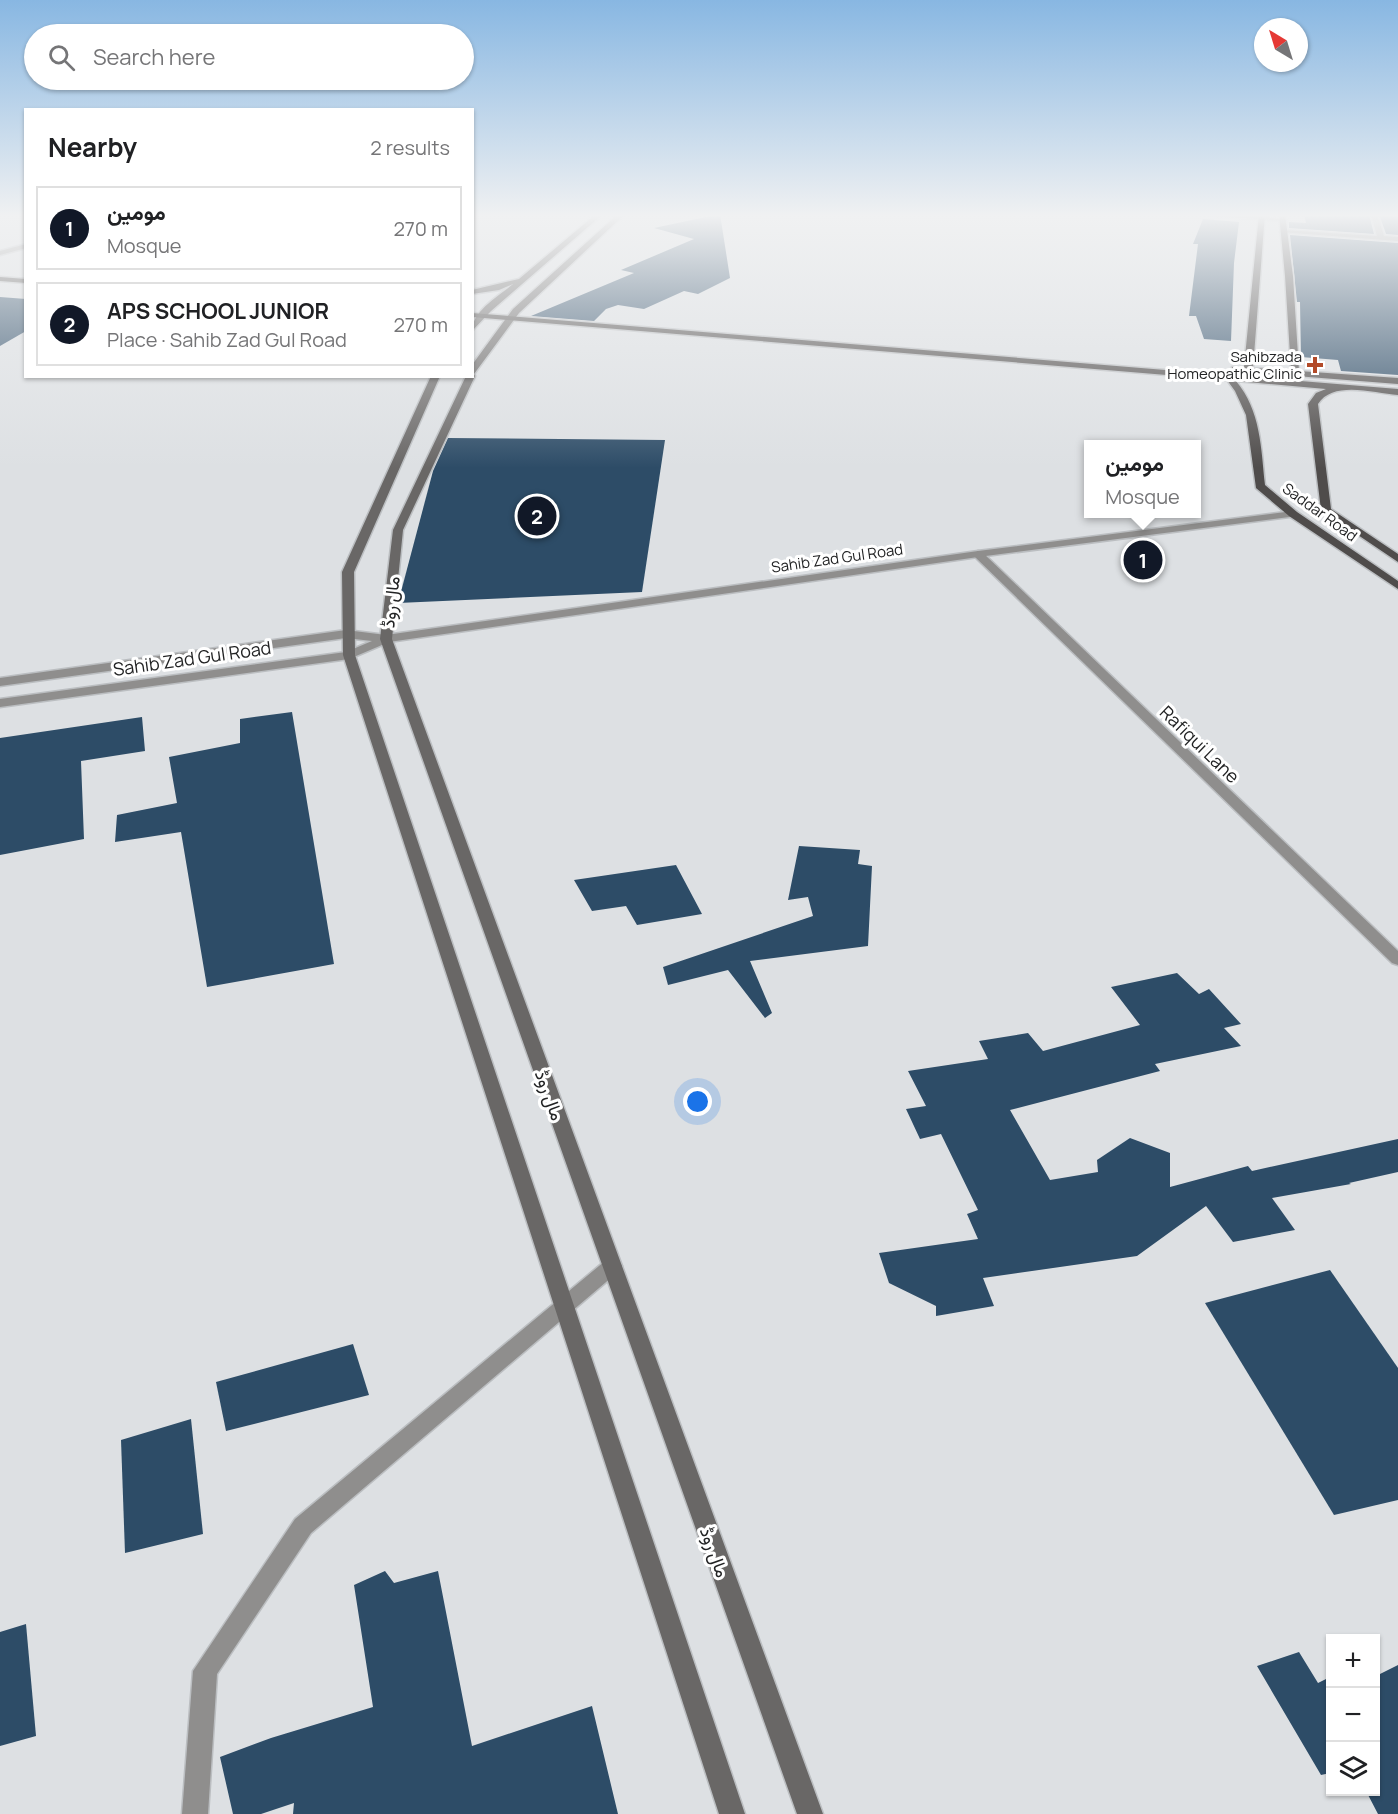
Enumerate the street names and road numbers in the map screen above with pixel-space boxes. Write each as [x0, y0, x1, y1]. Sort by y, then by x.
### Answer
street label: Saddar Road [1278, 478, 1362, 546]
street label: Sahib Zad Gul Road [770, 538, 904, 578]
street label: مال روڈ [375, 575, 405, 629]
street label: Sahib Zad Gul Road [111, 635, 273, 681]
street label: Rafiqui Lane [1155, 700, 1245, 788]
street label: مال روڈ [530, 1066, 570, 1124]
street label: مال روڈ [695, 1523, 735, 1581]

